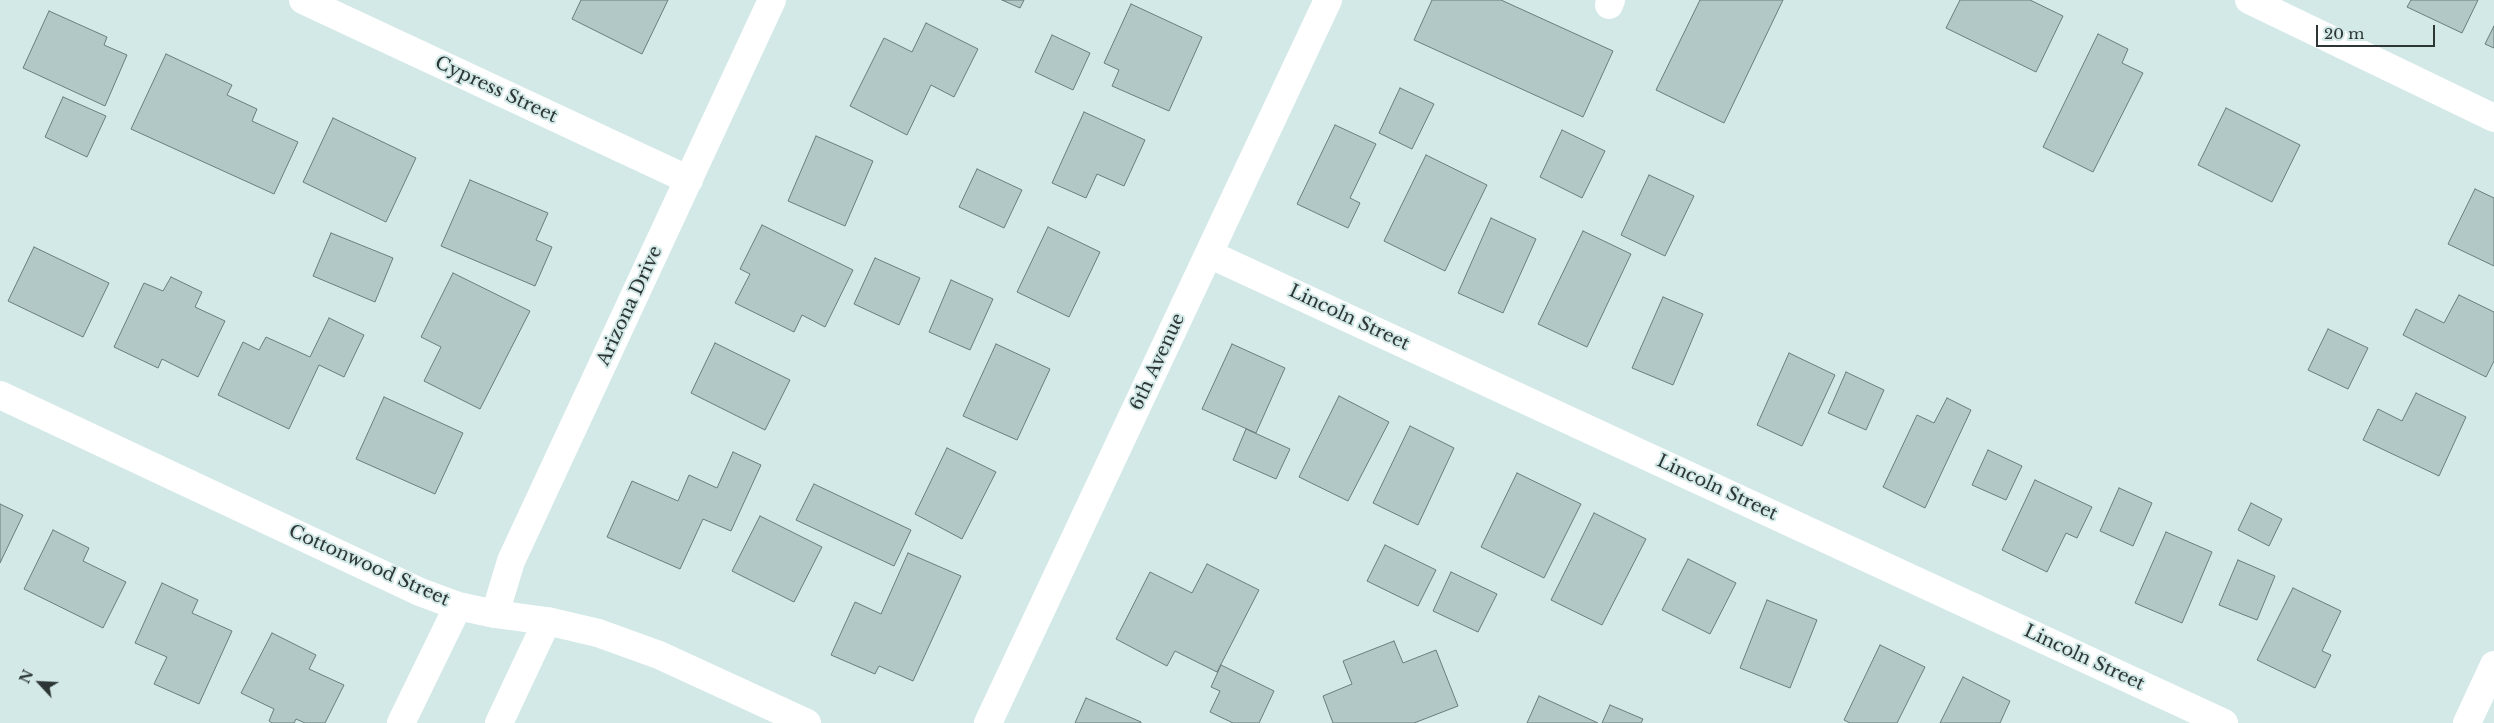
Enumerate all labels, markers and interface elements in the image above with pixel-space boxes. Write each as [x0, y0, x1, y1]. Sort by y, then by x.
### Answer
scale bar [2319, 15, 2438, 47]
text: 20 m [2324, 24, 2364, 43]
street label: Cypress Street [431, 52, 561, 128]
street label: Arizona Drive [593, 243, 667, 369]
street label: Lincoln Street [1285, 281, 1413, 355]
street label: 6th Avenue [1126, 310, 1190, 414]
street label: Lincoln Street [1653, 451, 1781, 525]
street label: Cottonwood Street [285, 521, 453, 611]
street label: Lincoln Street [2020, 621, 2148, 695]
north arrow [15, 658, 65, 708]
text: N [15, 667, 37, 686]

